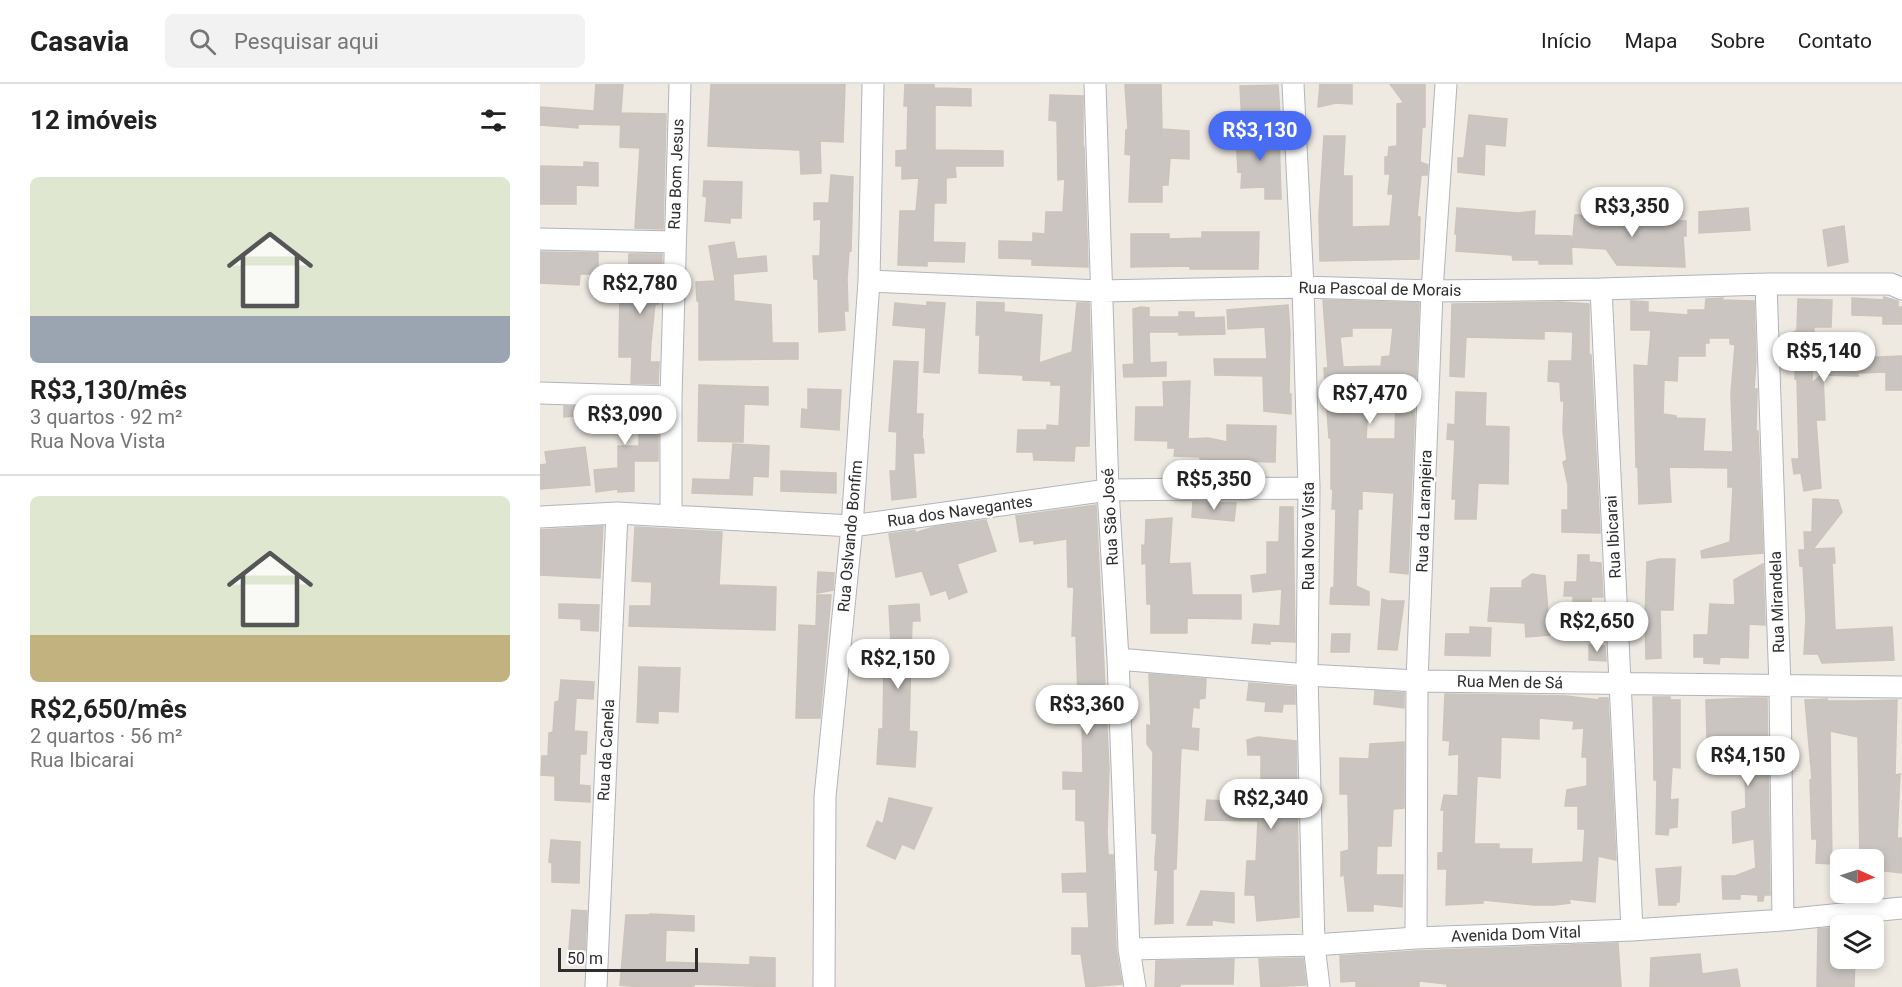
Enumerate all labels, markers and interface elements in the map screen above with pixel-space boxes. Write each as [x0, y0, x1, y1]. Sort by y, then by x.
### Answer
search box [165, 14, 585, 68]
text: Casavia [30, 25, 129, 58]
icon: search [186, 25, 219, 58]
text: Pesquisar aqui [234, 29, 379, 54]
text: Início [1541, 29, 1592, 53]
text: Mapa [1625, 29, 1678, 53]
text: Sobre [1711, 29, 1765, 53]
text: Contato [1798, 29, 1872, 53]
icon: filters [477, 104, 510, 137]
text: 12 imóveis [30, 105, 157, 135]
pin: R$3,130 [1205, 111, 1315, 162]
street label: Rua Bom Jesus [665, 118, 687, 230]
text: R$3,130 [1222, 118, 1298, 142]
pin: R$3,350 [1577, 187, 1687, 238]
text: R$3,350 [1594, 194, 1670, 218]
icon: home [216, 216, 324, 324]
pin: R$2,780 [585, 264, 695, 315]
text: R$2,780 [602, 271, 678, 295]
street label: Rua Pascoal de Morais [1298, 278, 1462, 300]
pin: R$5,140 [1769, 332, 1879, 383]
text: R$5,140 [1786, 339, 1862, 363]
pin: R$7,470 [1315, 374, 1425, 425]
text: R$3,130/mês [30, 375, 187, 405]
text: R$7,470 [1332, 381, 1408, 405]
pin: R$3,090 [570, 395, 680, 446]
text: R$3,090 [587, 402, 663, 426]
text: 3 quartos · 92 m² [30, 405, 182, 429]
text: Rua Nova Vista [30, 429, 165, 453]
street label: Rua da Laranjeira [1412, 449, 1436, 573]
street label: Rua Oslvando Bonfim [834, 459, 866, 613]
pin: R$5,350 [1159, 460, 1269, 511]
text: R$5,350 [1176, 467, 1252, 491]
street label: Rua São José [1098, 468, 1122, 566]
street label: Rua Nova Vista [1299, 482, 1318, 590]
street label: Rua dos Navegantes [886, 491, 1034, 531]
street label: Rua Ibicarai [1601, 495, 1625, 579]
icon: home [216, 535, 324, 643]
street label: Rua Mirandela [1766, 551, 1788, 653]
pin: R$2,650 [1542, 602, 1652, 653]
text: R$2,650 [1559, 609, 1635, 633]
pin: R$2,150 [843, 639, 953, 690]
text: R$2,150 [860, 646, 936, 670]
street label: Rua Men de Sá [1457, 672, 1563, 692]
pin: R$3,360 [1032, 685, 1142, 736]
text: R$3,360 [1049, 692, 1125, 716]
text: R$2,650/mês [30, 694, 187, 724]
street label: Rua da Canela [594, 699, 618, 801]
text: 2 quartos · 56 m² [30, 724, 182, 748]
pin: R$4,150 [1693, 736, 1803, 787]
text: R$4,150 [1710, 743, 1786, 767]
text: Rua Ibicarai [30, 748, 134, 772]
pin: R$2,340 [1216, 779, 1326, 830]
text: R$2,340 [1233, 786, 1309, 810]
north arrow [1830, 849, 1884, 903]
map controls [1830, 849, 1884, 969]
button: layers [1830, 915, 1884, 969]
street label: Avenida Dom Vital [1451, 922, 1581, 946]
scale bar [558, 945, 698, 972]
text: 50 m [567, 949, 603, 968]

